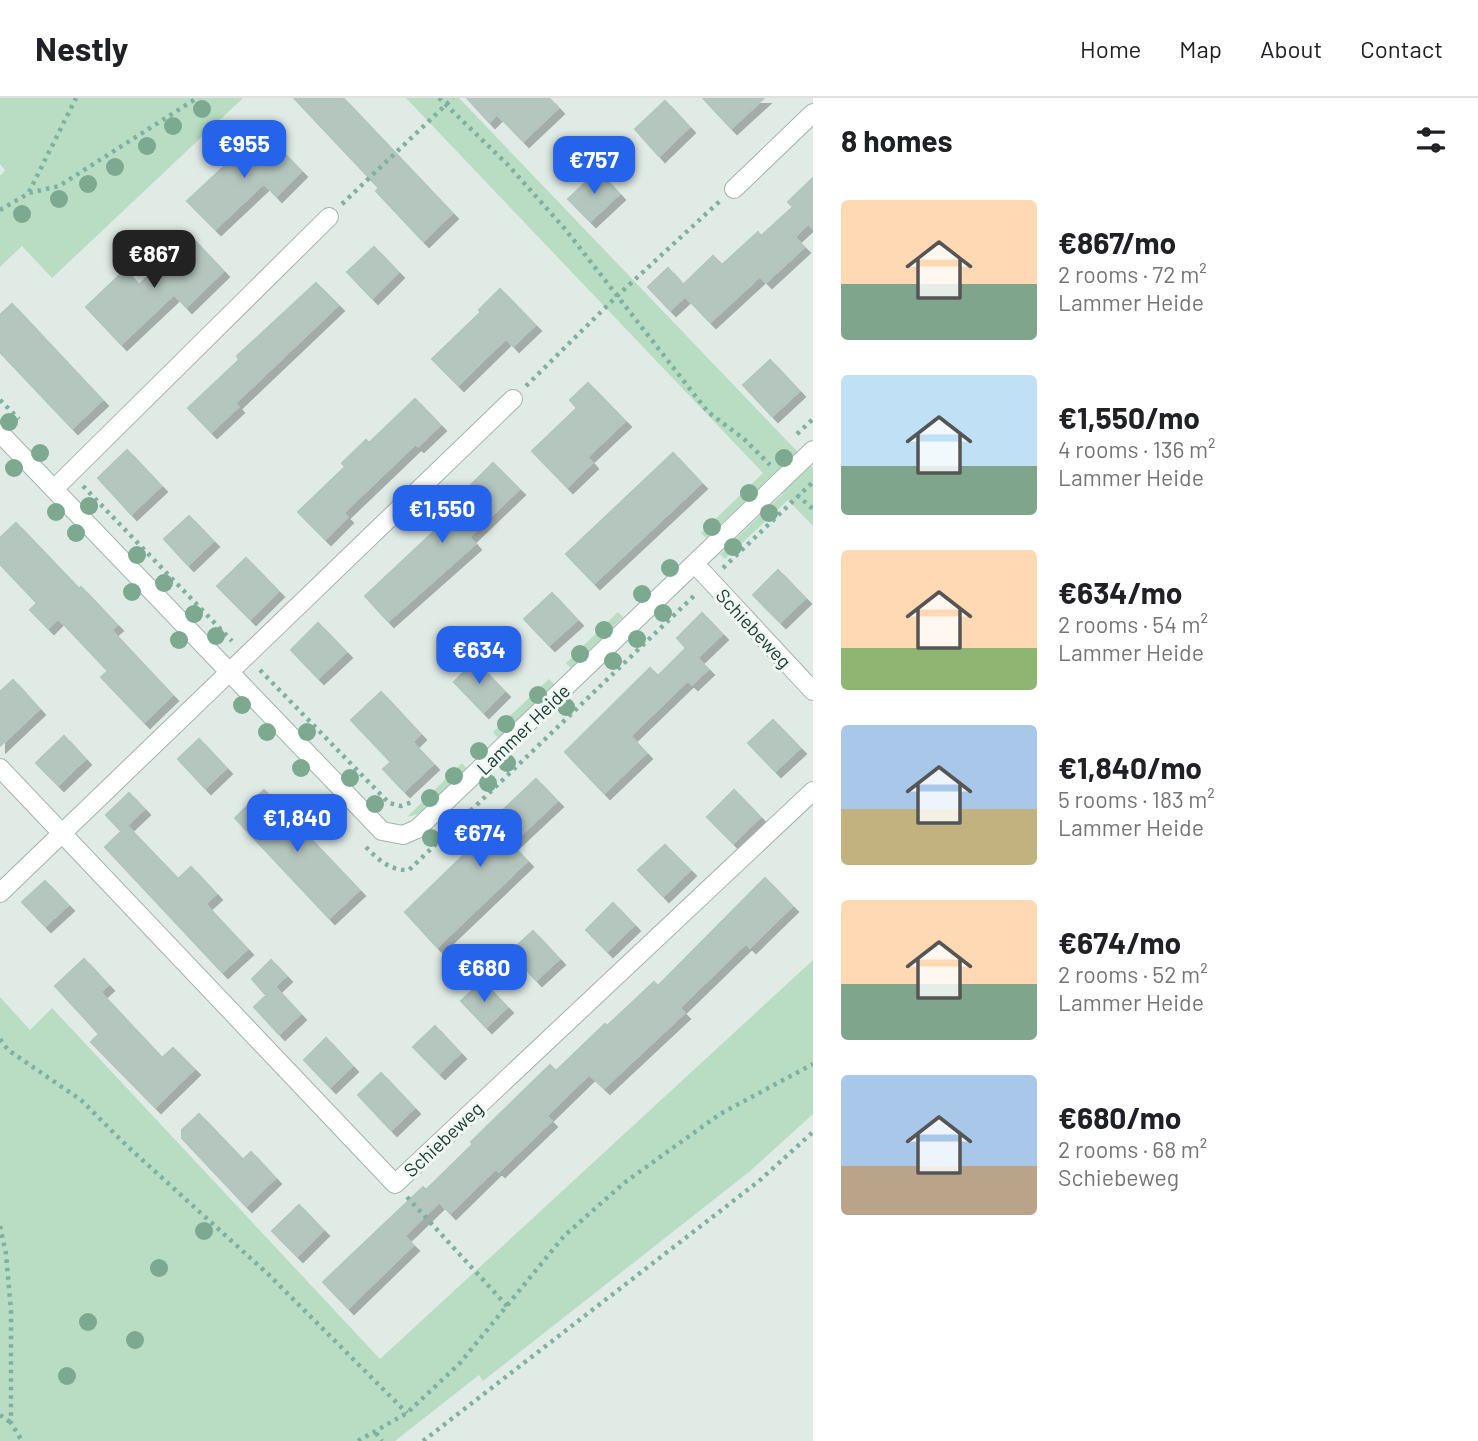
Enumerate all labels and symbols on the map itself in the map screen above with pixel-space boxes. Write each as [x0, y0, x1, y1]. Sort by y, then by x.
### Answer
pin: €955 [203, 120, 285, 180]
pin: €757 [553, 136, 635, 196]
pin: €867 [113, 230, 195, 290]
pin: €1,550 [385, 486, 499, 545]
street label: Schiebeweg [711, 584, 797, 672]
pin: €634 [438, 626, 520, 686]
street label: Lammer Heide [472, 679, 574, 779]
pin: €1,840 [240, 794, 354, 854]
pin: €674 [439, 810, 521, 869]
pin: €680 [443, 944, 525, 1004]
street label: Schiebeweg [399, 1096, 487, 1182]

